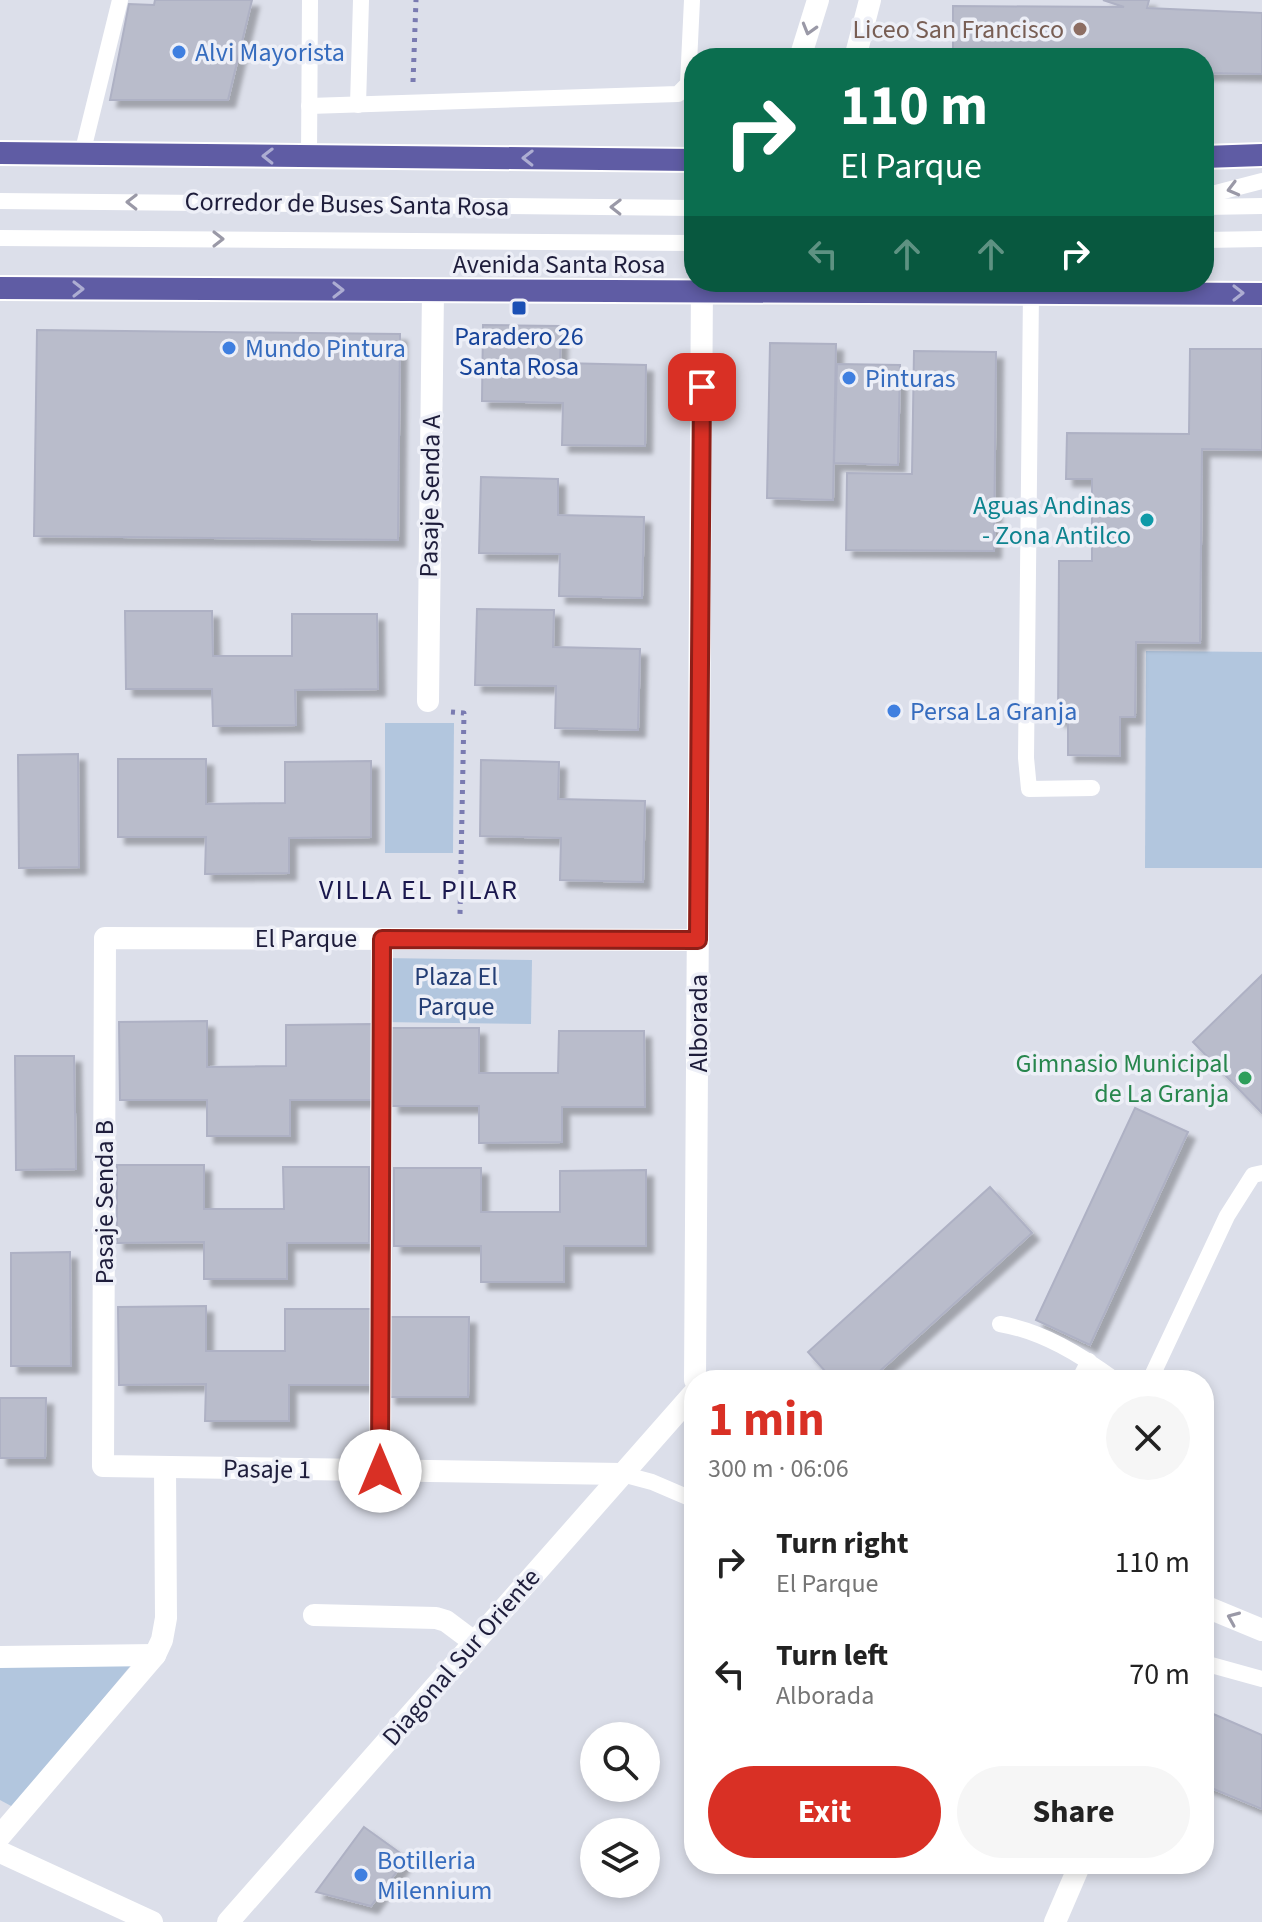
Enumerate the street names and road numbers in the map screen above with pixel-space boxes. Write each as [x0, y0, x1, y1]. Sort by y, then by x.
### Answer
street label: Corredor de Buses Santa Rosa [184, 183, 510, 225]
street label: Avenida Santa Rosa [453, 246, 665, 283]
street label: Pasaje Senda A [410, 413, 450, 578]
street label: El Parque [255, 920, 357, 957]
street label: Alborada [680, 974, 717, 1072]
street label: Pasaje Senda B [86, 1120, 123, 1284]
street label: Pasaje 1 [223, 1450, 311, 1488]
street label: Diagonal Sur Oriente [373, 1560, 549, 1754]

